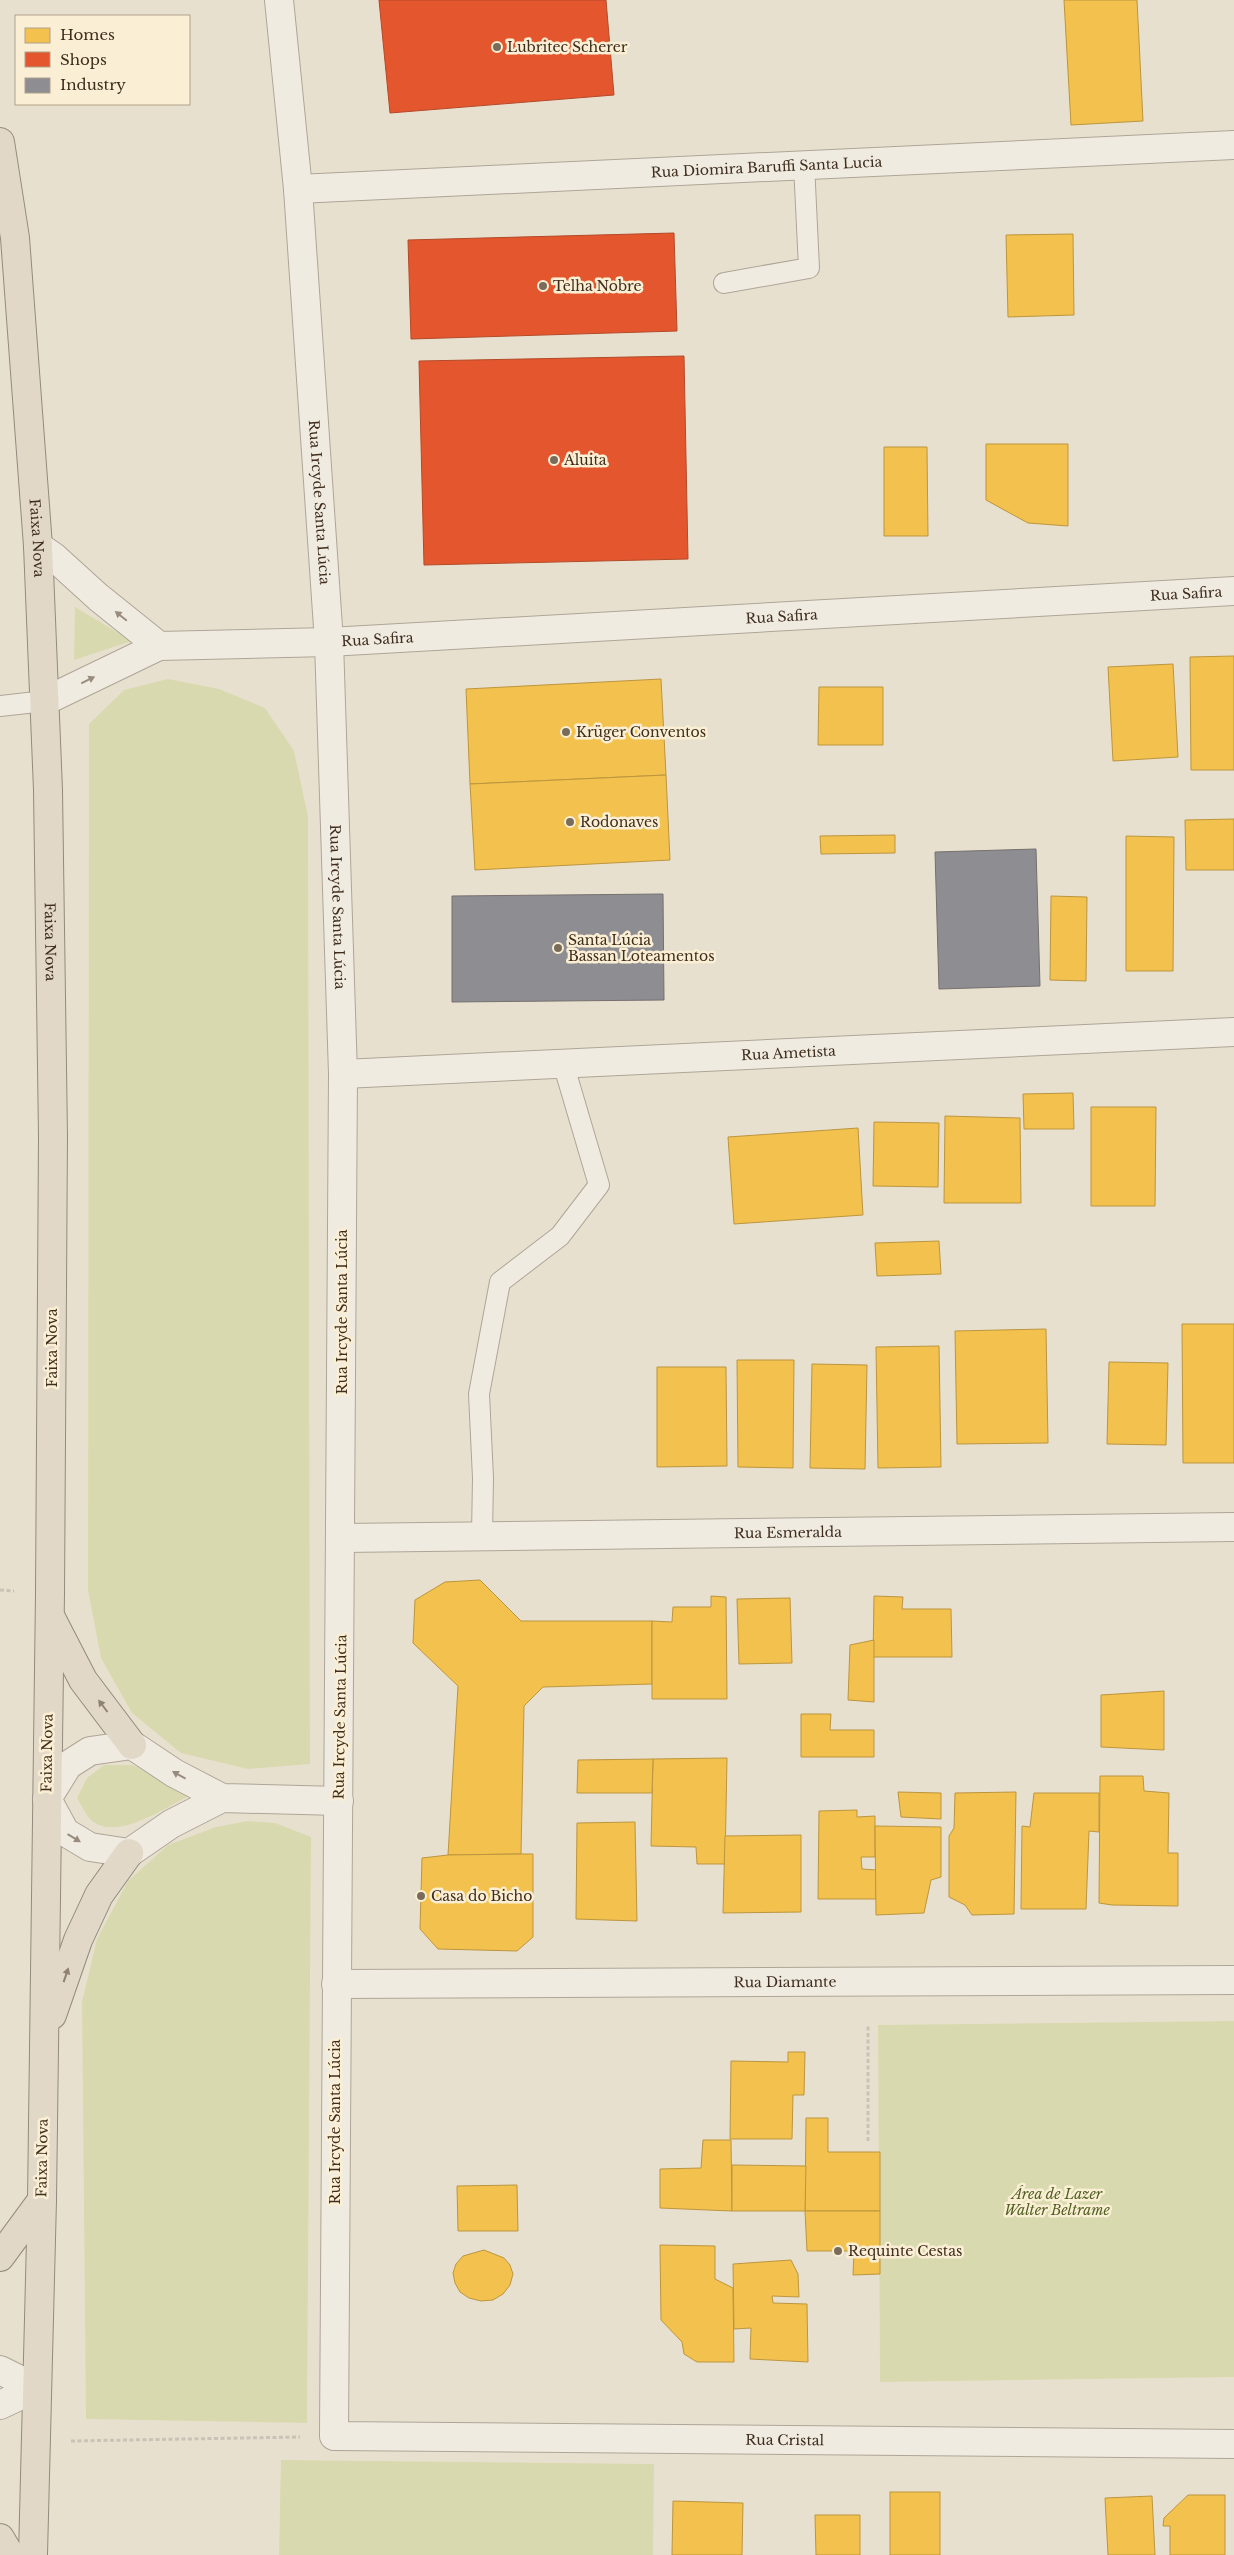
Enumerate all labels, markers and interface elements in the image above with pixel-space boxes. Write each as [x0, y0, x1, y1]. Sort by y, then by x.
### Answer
legend [15, 15, 190, 105]
text: Homes [60, 25, 115, 44]
place label: Lubritec Scherer [507, 38, 628, 56]
marker: Lubritec Scherer [491, 41, 503, 53]
text: Shops [60, 50, 107, 69]
text: Industry [60, 75, 126, 94]
street label: Rua Diomira Baruffi Santa Lucia [650, 153, 883, 181]
place label: Telha Nobre [553, 277, 642, 295]
marker: Telha Nobre [537, 280, 549, 292]
street label: Rua Ircyde Santa Lúcia [305, 419, 334, 586]
place label: Aluita [563, 451, 607, 469]
marker: Aluita [548, 454, 560, 466]
street label: Faixa Nova [25, 498, 48, 578]
street label: Rua Safira [1149, 583, 1223, 605]
street label: Rua Safira [745, 605, 819, 628]
one-way arrow [115, 610, 128, 621]
street label: Rua Safira [341, 628, 414, 650]
one-way arrow [81, 676, 96, 684]
place label: Krüger Conventos [576, 723, 706, 741]
marker: Krüger Conventos [560, 726, 572, 738]
place label: Rodonaves [580, 813, 658, 831]
marker: Rodonaves [564, 816, 576, 828]
street label: Rua Ircyde Santa Lúcia [326, 824, 349, 990]
street label: Faixa Nova [41, 902, 60, 982]
place label: Santa Lúcia Bassan Loteamentos [568, 931, 715, 965]
marker: Santa Lúcia Bassan Loteamentos [552, 942, 564, 954]
street label: Rua Ametista [741, 1042, 837, 1064]
street label: Rua Ircyde Santa Lúcia [333, 1229, 351, 1394]
street label: Faixa Nova [43, 1308, 61, 1387]
street label: Rua Esmeralda [734, 1523, 842, 1542]
street label: Rua Ircyde Santa Lúcia [330, 1634, 350, 1800]
one-way arrow [98, 1699, 108, 1713]
street label: Faixa Nova [37, 1713, 57, 1793]
one-way arrow [172, 1771, 185, 1780]
one-way arrow [68, 1833, 81, 1842]
place label: Casa do Bicho [431, 1887, 532, 1905]
marker: Casa do Bicho [415, 1890, 427, 1902]
one-way arrow [62, 1967, 70, 1982]
street label: Rua Diamante [734, 1973, 836, 1991]
street label: Rua Ircyde Santa Lúcia [326, 2039, 344, 2204]
street label: Faixa Nova [32, 2118, 52, 2198]
park label: Área de Lazer Walter Beltrame [1004, 2185, 1110, 2219]
place label: Requinte Cestas [848, 2242, 962, 2260]
marker: Requinte Cestas [832, 2245, 844, 2257]
street label: Rua Cristal [745, 2431, 825, 2449]

